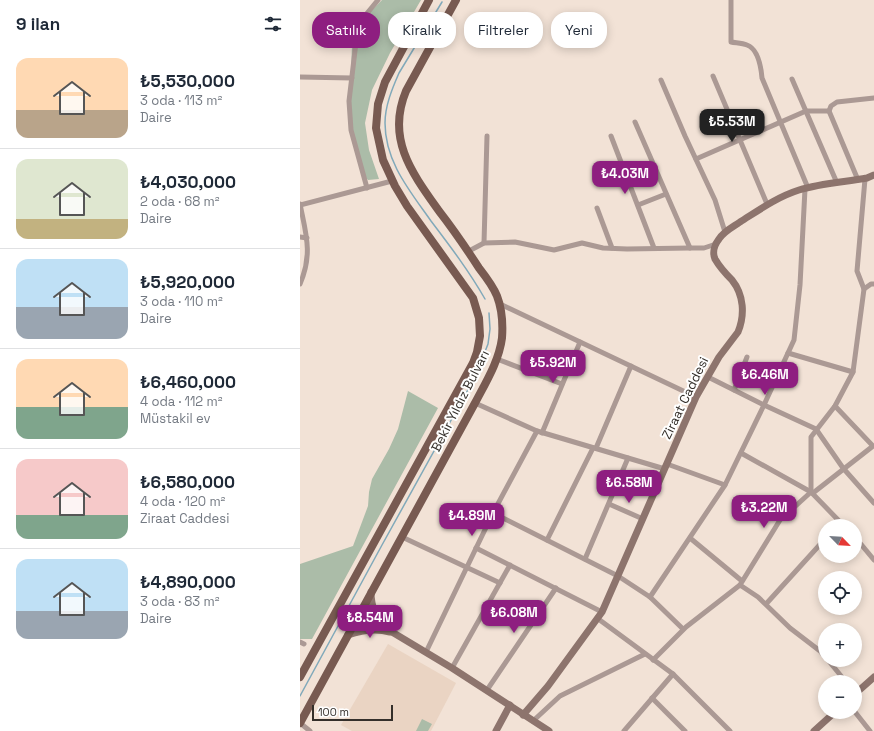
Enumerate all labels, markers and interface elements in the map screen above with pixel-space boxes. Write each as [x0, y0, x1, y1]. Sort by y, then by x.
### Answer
chip: Satılık [312, 12, 380, 48]
chip: Kiralık [388, 12, 456, 48]
chip: Filtreler [464, 12, 543, 48]
chip: Yeni [551, 12, 607, 48]
text: 9 ilan [16, 13, 60, 35]
icon: filters [262, 13, 284, 35]
text: ₺5,530,000 [140, 70, 235, 92]
icon: home [48, 74, 96, 122]
text: 3 oda · 113 m² [140, 92, 222, 109]
text: Daire [140, 109, 172, 126]
pin: ₺5.53M [699, 109, 765, 143]
text: ₺5.53M [709, 113, 755, 130]
pin: ₺4.03M [592, 161, 658, 195]
text: ₺4.03M [601, 165, 649, 182]
text: ₺4,030,000 [140, 171, 236, 193]
icon: home [48, 175, 96, 223]
text: 2 oda · 68 m² [140, 193, 220, 210]
text: Daire [140, 210, 172, 227]
text: ₺5,920,000 [140, 271, 235, 293]
icon: home [48, 275, 96, 323]
text: 3 oda · 110 m² [140, 293, 223, 310]
text: Daire [140, 310, 172, 327]
street label: Bekir Yıldız Bulvarı [427, 347, 493, 455]
pin: ₺5.92M [520, 350, 586, 384]
text: ₺5.92M [530, 354, 576, 371]
street label: Ziraat Caddesi [658, 354, 712, 442]
pin: ₺6.46M [732, 362, 798, 396]
text: ₺6.46M [741, 366, 789, 383]
text: ₺6,460,000 [140, 371, 236, 393]
icon: home [48, 375, 96, 423]
text: 4 oda · 112 m² [140, 393, 222, 410]
text: Müstakil ev [140, 410, 210, 427]
pin: ₺6.58M [596, 470, 662, 504]
text: ₺6,580,000 [140, 471, 235, 493]
text: ₺6.58M [606, 474, 652, 491]
icon: home [48, 475, 96, 523]
text: 4 oda · 120 m² [140, 493, 225, 510]
pin: ₺3.22M [731, 495, 797, 529]
text: ₺3.22M [741, 499, 787, 516]
pin: ₺4.89M [439, 503, 505, 537]
text: ₺4.89M [448, 507, 496, 524]
text: Ziraat Caddesi [140, 510, 229, 527]
north arrow [818, 519, 862, 563]
map controls [818, 519, 862, 719]
text: ₺4,890,000 [140, 571, 236, 593]
button: locate [818, 571, 862, 615]
icon: home [48, 575, 96, 623]
text: 3 oda · 83 m² [140, 593, 219, 610]
pin: ₺6.08M [481, 600, 547, 634]
text: ₺6.08M [490, 604, 538, 621]
pin: ₺8.54M [337, 605, 403, 639]
text: ₺8.54M [346, 609, 394, 626]
text: Daire [140, 610, 172, 627]
button: + [818, 623, 862, 667]
button: − [818, 675, 862, 719]
scale bar [312, 703, 393, 722]
text: 100 m [318, 705, 349, 719]

